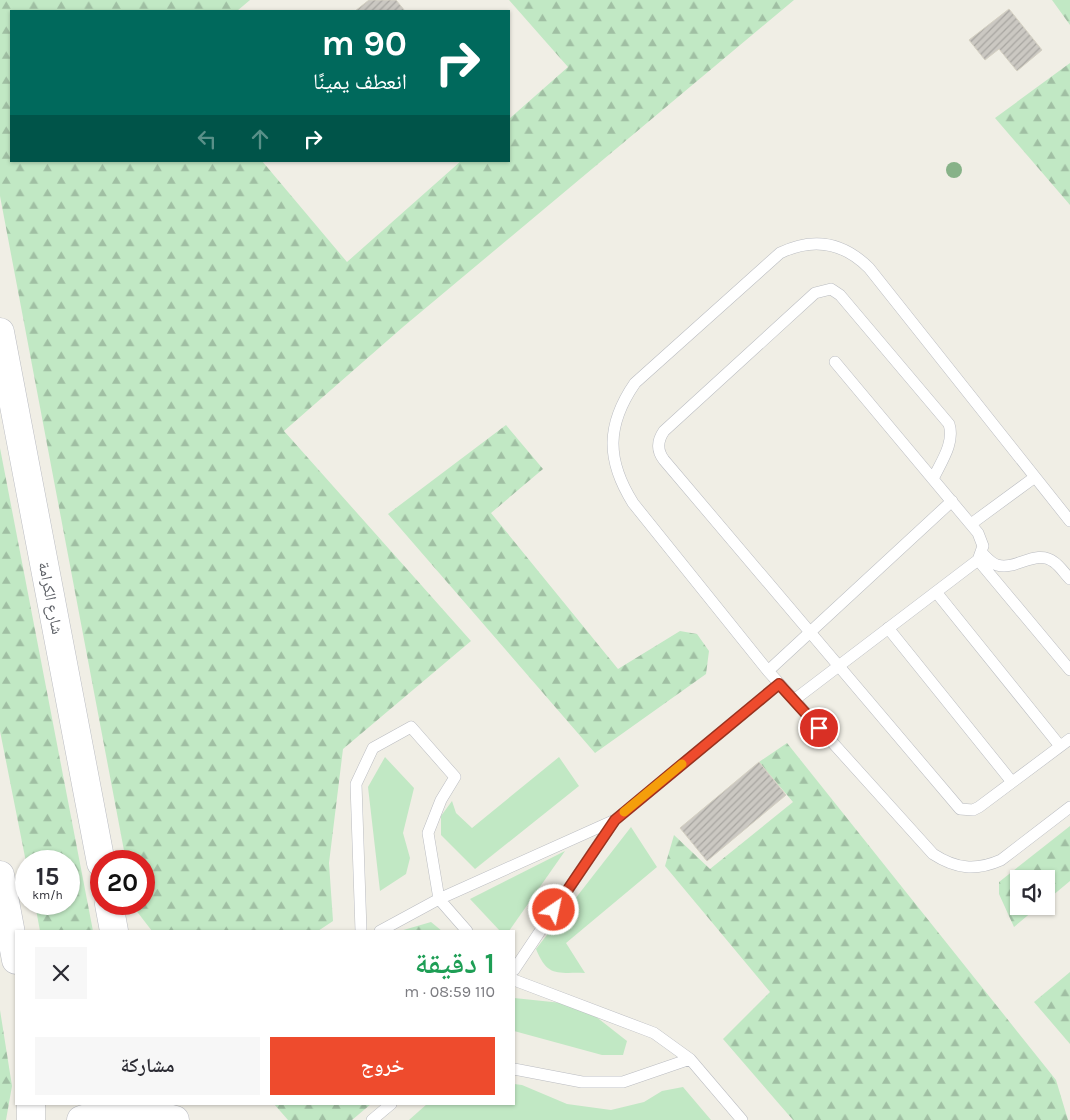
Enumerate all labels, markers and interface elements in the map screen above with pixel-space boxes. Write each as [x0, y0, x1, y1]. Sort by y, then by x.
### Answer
text: 90 m [321, 23, 407, 64]
icon: right [425, 30, 490, 95]
text: انعطف يمينًا [313, 69, 407, 95]
icon: left [193, 125, 221, 153]
icon: ahead [246, 125, 274, 153]
icon: right [299, 125, 327, 153]
street label: شارع الكرامة [34, 560, 67, 636]
pin [798, 707, 840, 749]
icon: arrive [805, 714, 833, 742]
speed limit sign: 20 [90, 850, 155, 915]
text: 15 [36, 862, 59, 891]
map controls [1010, 870, 1055, 915]
button: sound [1010, 870, 1055, 915]
position arrow [527, 883, 579, 935]
text: km/h [32, 888, 63, 902]
text: 1 دقيقة [415, 945, 495, 981]
button: close [35, 947, 87, 999]
text: 110 m · 08:59 [404, 982, 495, 1001]
button: مشاركة [35, 1037, 260, 1095]
button: خروج [270, 1037, 495, 1095]

